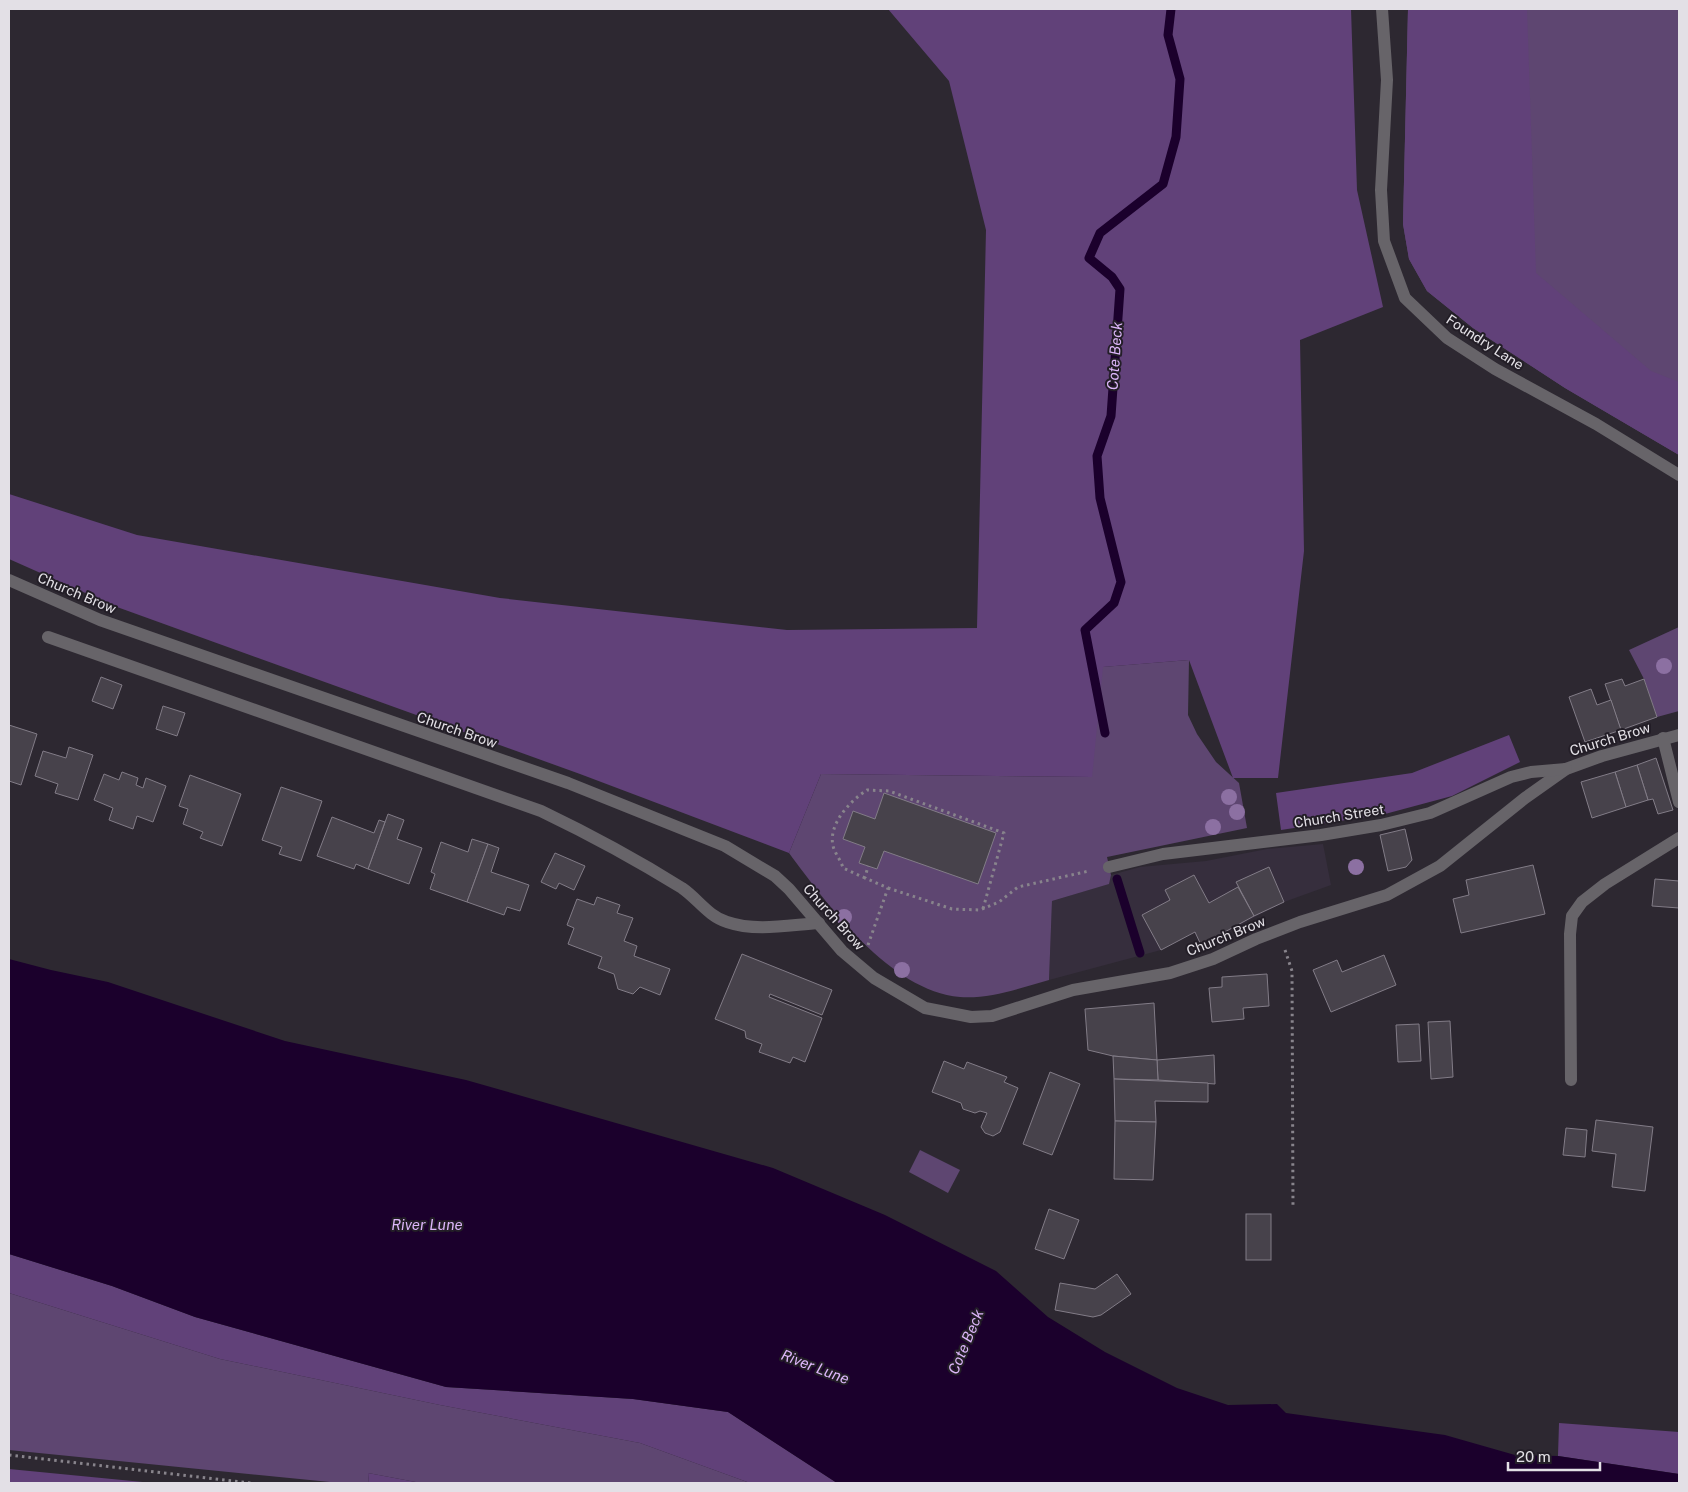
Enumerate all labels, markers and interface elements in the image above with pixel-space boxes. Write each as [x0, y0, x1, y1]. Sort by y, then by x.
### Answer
street label: Foundry Lane [1443, 311, 1527, 373]
water label: Cote Beck [1104, 320, 1125, 391]
street label: Church Brow [35, 569, 119, 617]
street label: Church Brow [415, 709, 499, 751]
street label: Church Brow [1568, 719, 1652, 759]
street label: Church Street [1293, 801, 1385, 831]
street label: Church Brow [800, 881, 868, 954]
street label: Church Brow [1184, 913, 1268, 959]
water label: River Lune [391, 1216, 463, 1233]
water label: Cote Beck [944, 1306, 987, 1377]
water label: River Lune [779, 1346, 852, 1387]
scale bar [1508, 1440, 1600, 1472]
text: 20 m [1516, 1448, 1551, 1465]

